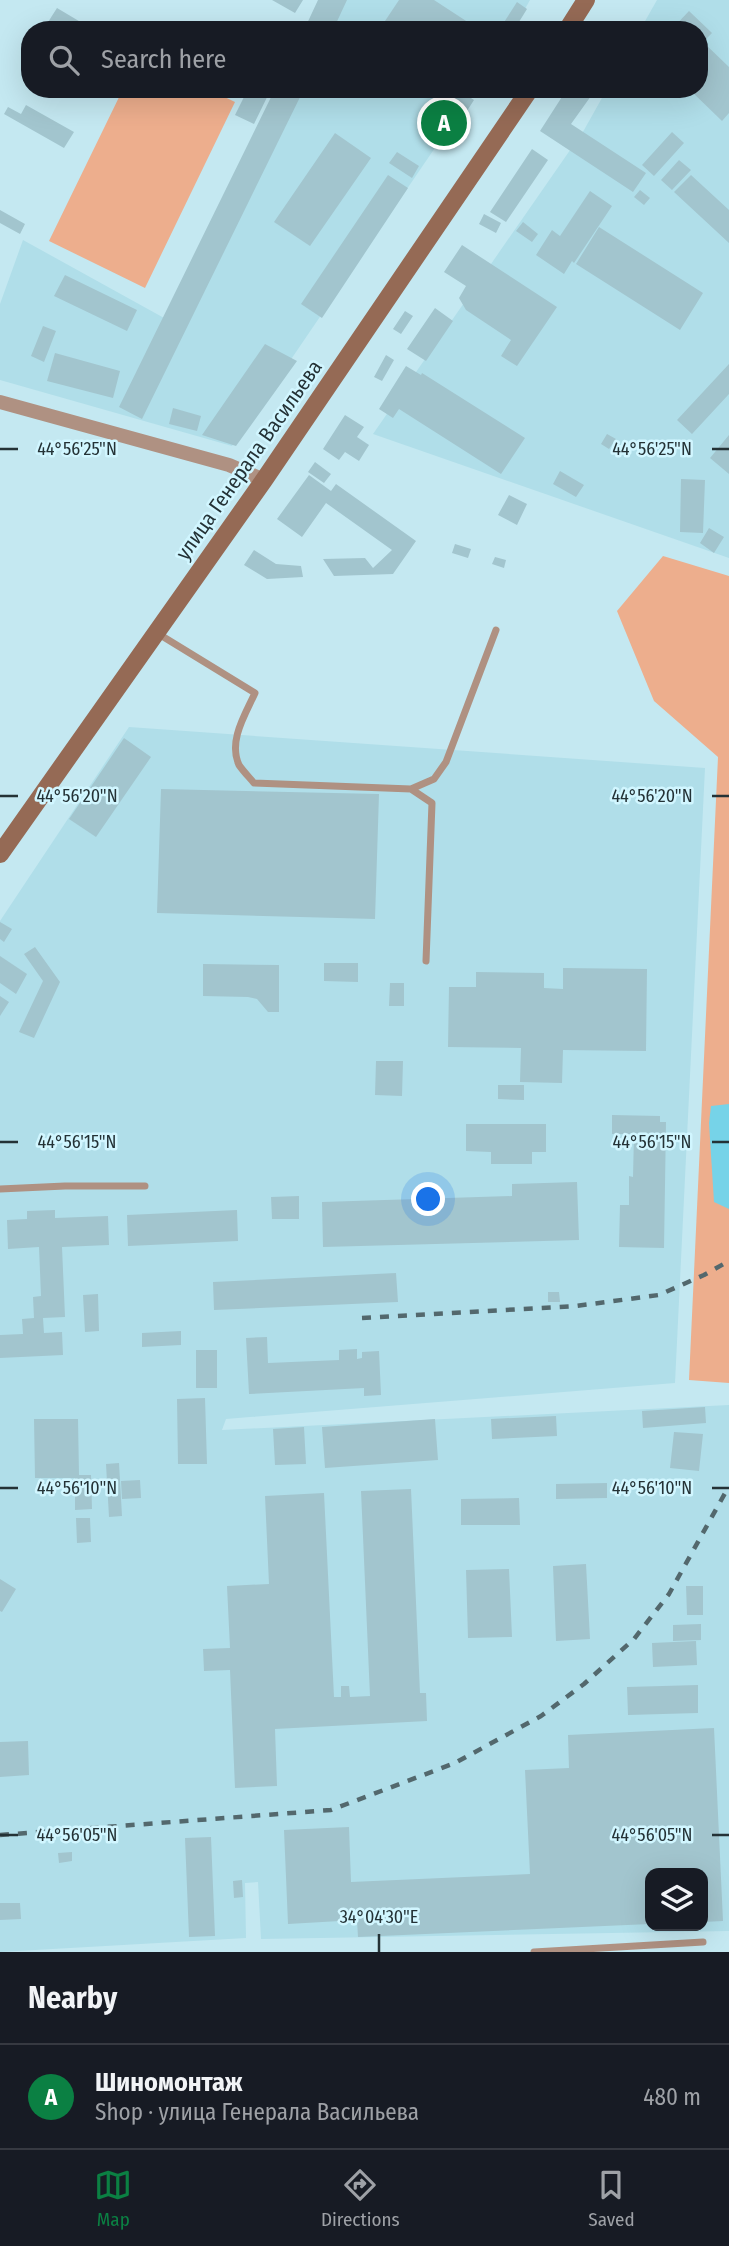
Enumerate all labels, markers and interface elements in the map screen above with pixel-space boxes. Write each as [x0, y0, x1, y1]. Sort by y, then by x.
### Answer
search box [21, 21, 708, 98]
icon: search [45, 41, 83, 79]
text: Search here [101, 44, 226, 75]
pin: A [421, 97, 467, 149]
street label: улица Генерала Васильева [170, 355, 328, 565]
text: 44°56'25"N [37, 438, 117, 460]
text: 44°56'25"N [612, 438, 692, 460]
text: 44°56'20"N [36, 785, 118, 807]
text: 44°56'20"N [611, 785, 693, 807]
text: 44°56'15"N [38, 1131, 116, 1153]
text: 44°56'15"N [613, 1131, 691, 1153]
your location [411, 1182, 445, 1216]
text: 44°56'10"N [37, 1477, 117, 1499]
text: 44°56'10"N [612, 1477, 692, 1499]
text: 44°56'05"N [37, 1824, 117, 1846]
text: 44°56'05"N [612, 1824, 692, 1846]
map controls [645, 1868, 708, 1931]
button: layers [645, 1868, 708, 1931]
text: 34°04'30"E [340, 1906, 418, 1928]
text: Nearby [28, 1980, 117, 2016]
text: Шиномонтаж [95, 2067, 243, 2098]
text: A [45, 2083, 57, 2111]
text: 480 m [643, 2083, 701, 2111]
text: Shop · улица Генерала Васильева [95, 2098, 419, 2126]
tab: Map [94, 2166, 132, 2231]
tab: Directions [321, 2166, 400, 2231]
tab: Saved [588, 2166, 635, 2231]

